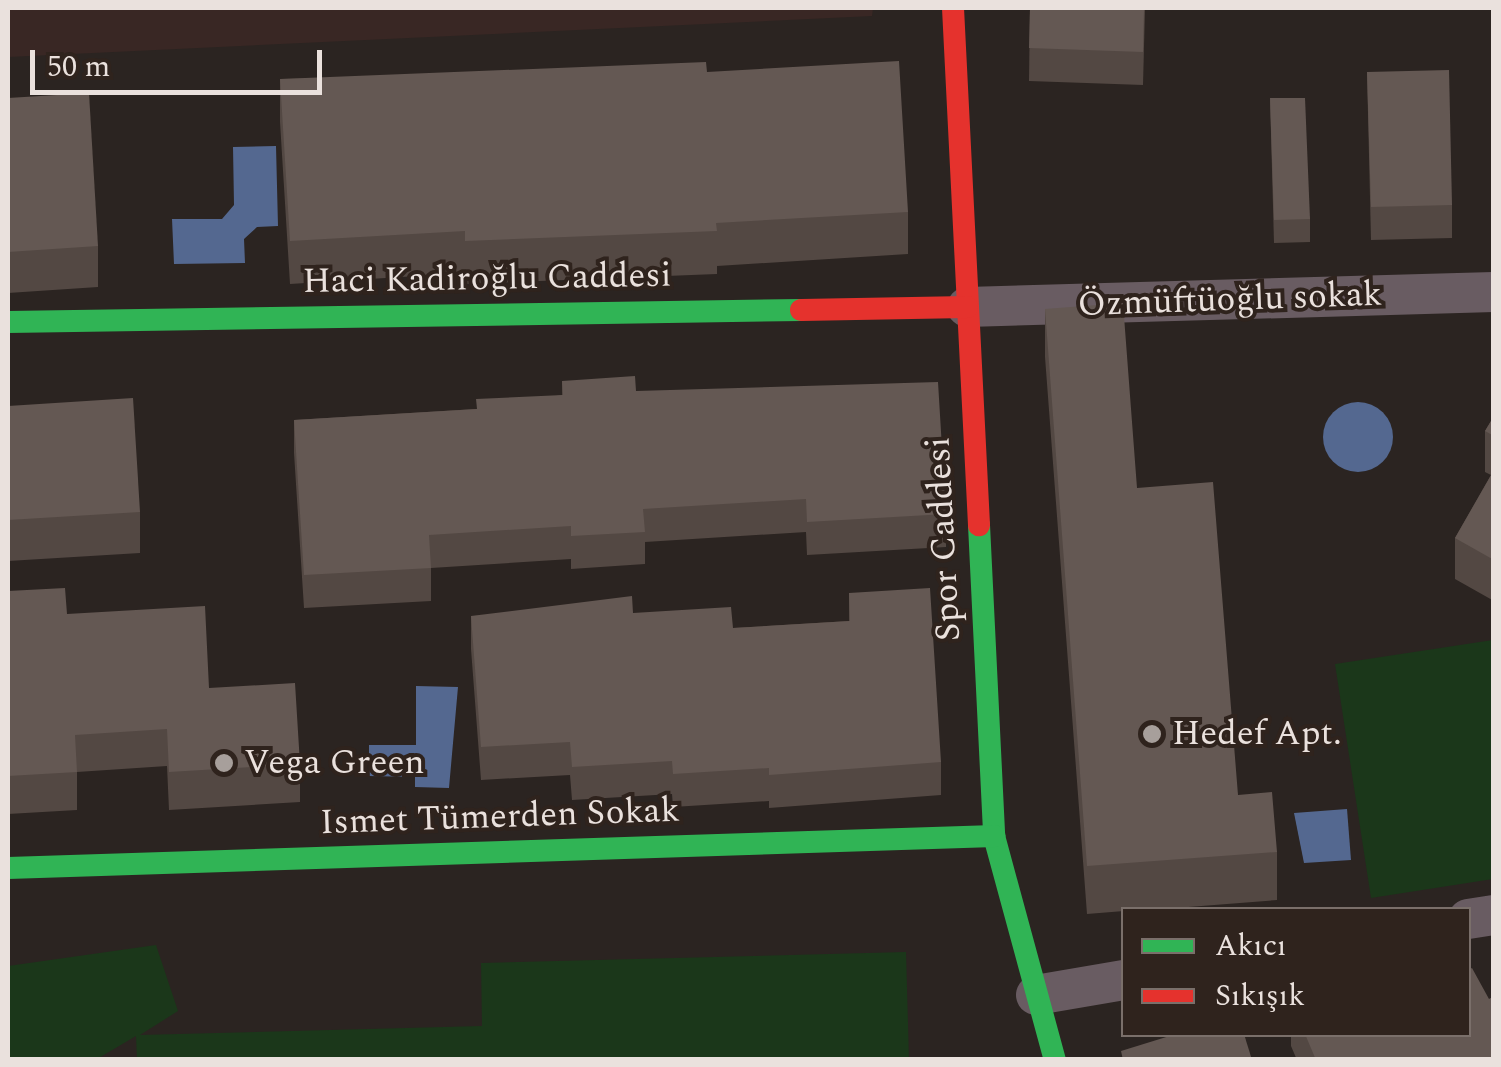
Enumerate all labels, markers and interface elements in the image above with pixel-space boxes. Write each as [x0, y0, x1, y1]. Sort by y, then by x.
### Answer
scale bar [35, 30, 328, 92]
text: 50 m [47, 44, 110, 90]
street label: Haci Kadiroğlu Caddesi [302, 255, 672, 303]
street label: Özmüftüoğlu sokak [1077, 274, 1383, 326]
street label: Spor Caddesi [918, 436, 970, 642]
place label: Hedef Apt. [1172, 713, 1342, 755]
marker: Hedef Apt. [1141, 723, 1163, 745]
place label: Vega Green [244, 742, 425, 784]
marker: Vega Green [213, 752, 235, 774]
street label: Ismet Tümerden Sokak [319, 790, 681, 844]
legend [1121, 907, 1471, 1037]
text: Akıcı [1215, 923, 1287, 969]
text: Sıkışık [1215, 973, 1305, 1019]

